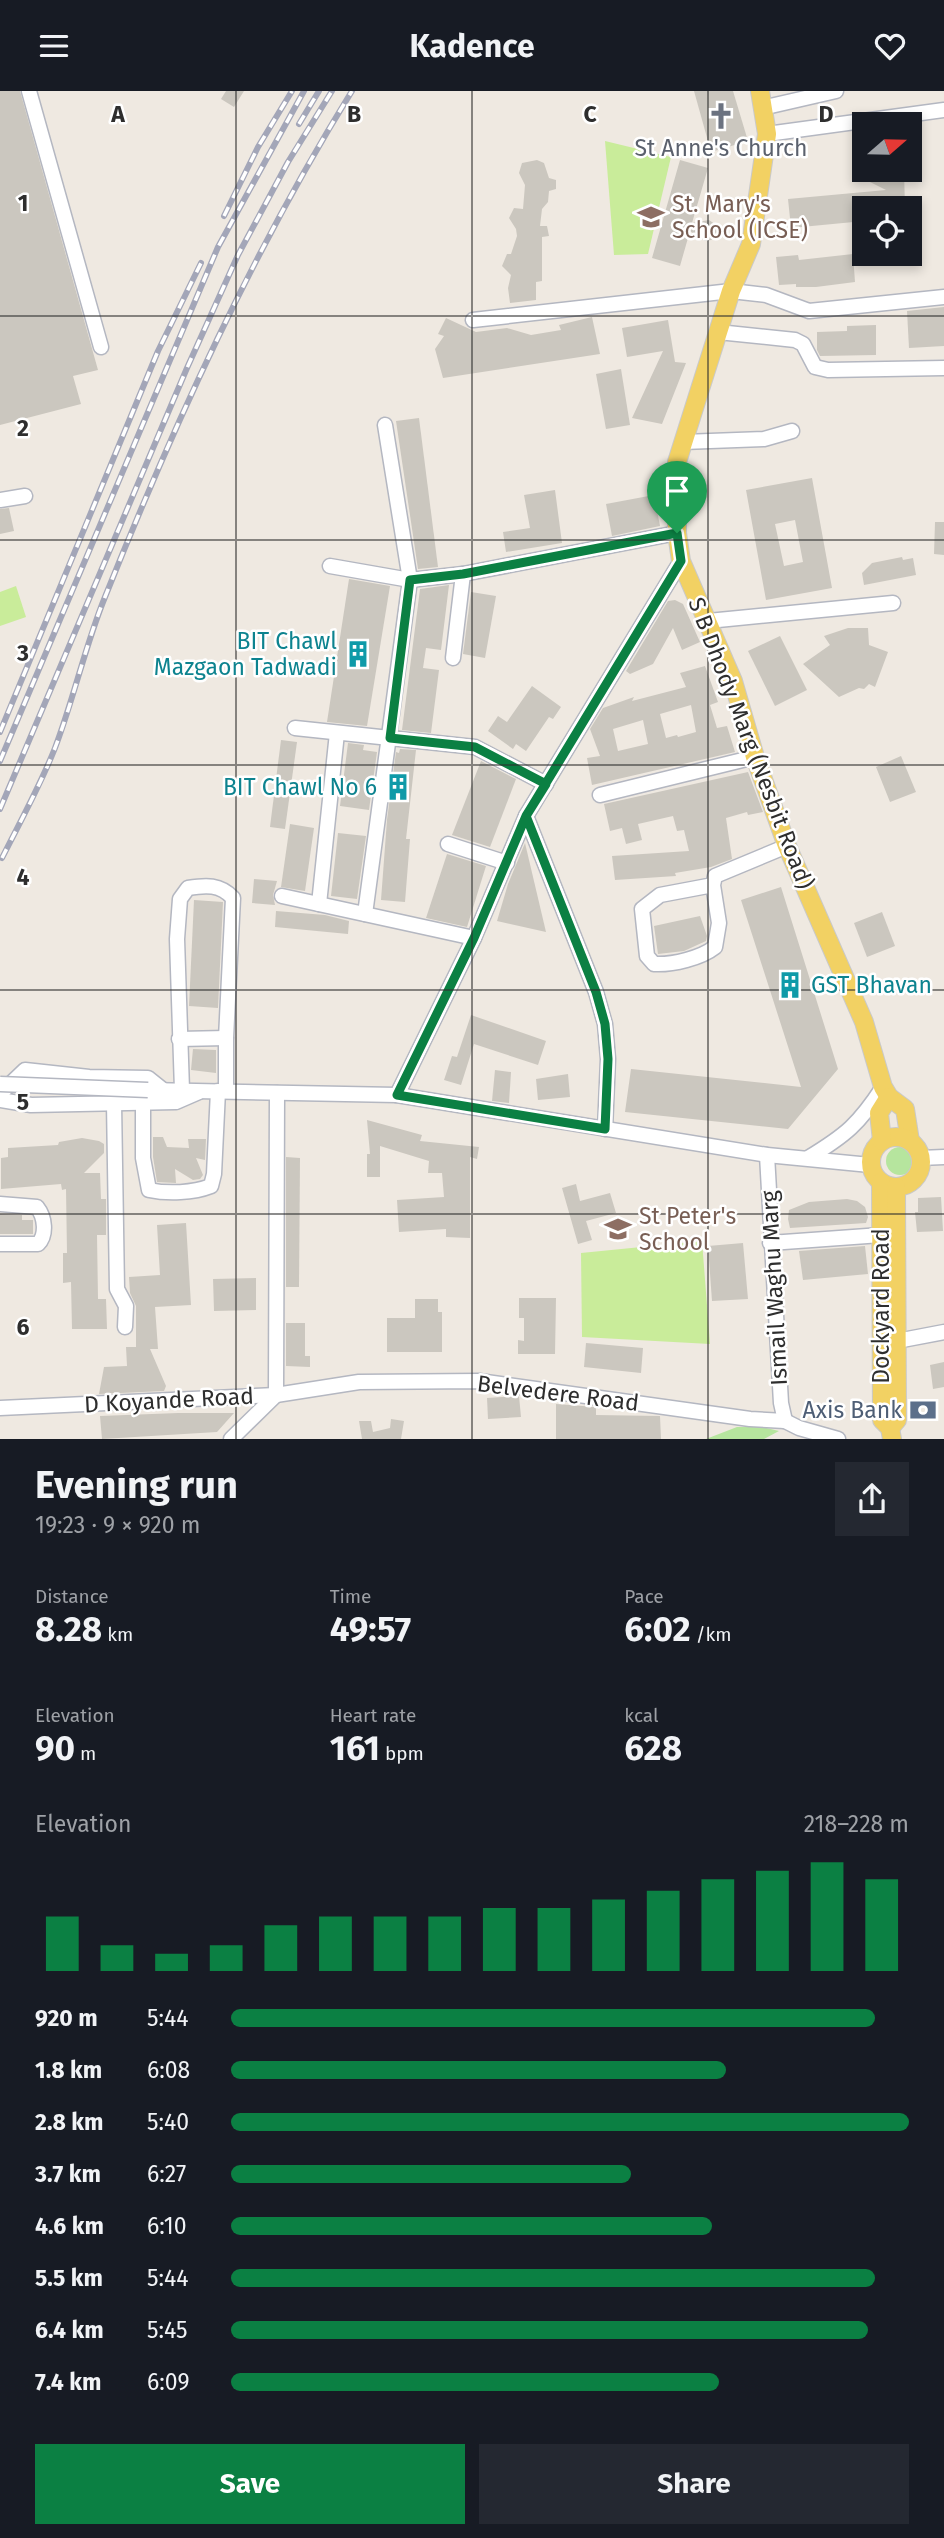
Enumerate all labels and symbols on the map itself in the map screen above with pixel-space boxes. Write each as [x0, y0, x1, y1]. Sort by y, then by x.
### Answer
text: A [110, 100, 125, 128]
text: B [347, 100, 361, 128]
text: C [583, 100, 597, 128]
text: D [819, 100, 834, 128]
church icon: St Anne's Church [706, 101, 736, 131]
north arrow [852, 112, 922, 182]
place label: St Anne's Church [634, 134, 808, 162]
text: 1 [18, 189, 28, 217]
place label: St. Mary's School (ICSE) [672, 190, 808, 244]
school or university icon: St. Mary's School (ICSE) [636, 202, 666, 232]
text: 2 [17, 414, 29, 442]
pin [647, 461, 707, 533]
street label: S B Dhody Marg (Nesbit Road) [682, 593, 820, 893]
place label: BIT Chawl Mazgaon Tadwadi [154, 627, 337, 681]
text: 3 [16, 639, 29, 667]
building icon: BIT Chawl Mazgaon Tadwadi [343, 639, 373, 669]
building icon: BIT Chawl No 6 [383, 772, 413, 802]
place label: BIT Chawl No 6 [223, 773, 377, 801]
text: 4 [17, 863, 30, 891]
building icon: GST Bhavan [775, 970, 805, 1000]
place label: GST Bhavan [811, 971, 932, 999]
text: 5 [17, 1088, 29, 1116]
street label: Ismail Waghu Marg [755, 1190, 793, 1386]
place label: St Peter's School [639, 1202, 736, 1256]
school or university icon: St Peter's School [603, 1214, 633, 1244]
street label: Dockyard Road [867, 1228, 895, 1384]
text: 6 [17, 1313, 30, 1341]
street label: Belvedere Road [475, 1369, 641, 1417]
street label: D Koyande Road [83, 1382, 255, 1418]
bank icon: Axis Bank [908, 1395, 938, 1425]
place label: Axis Bank [803, 1396, 902, 1424]

